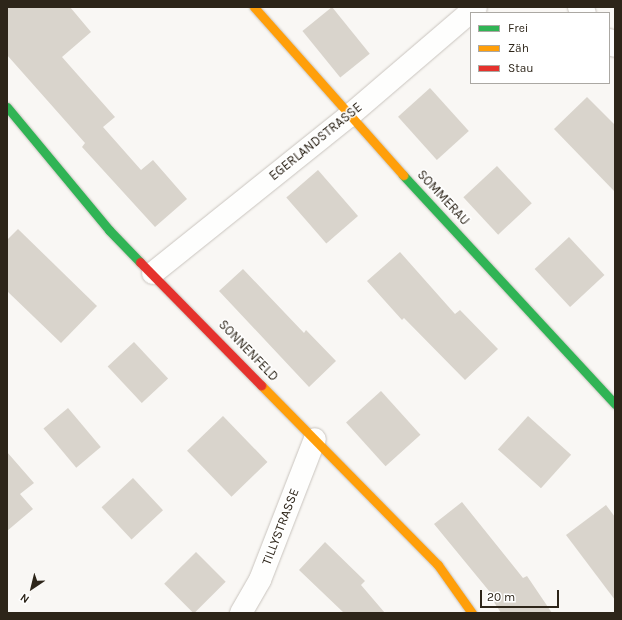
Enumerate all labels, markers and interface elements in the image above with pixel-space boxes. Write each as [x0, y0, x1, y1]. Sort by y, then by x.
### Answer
legend [470, 12, 610, 84]
text: Frei [508, 21, 528, 35]
text: Zäh [508, 41, 529, 55]
text: Stau [508, 61, 534, 75]
street label: EGERLANDSTRASSE [266, 100, 366, 184]
street label: SOMMERAU [414, 167, 472, 229]
street label: SONNENFELD [215, 317, 281, 385]
street label: TILLYSTRASSE [259, 486, 303, 568]
north arrow [12, 568, 52, 608]
scale bar [482, 582, 561, 608]
text: 20 m [487, 590, 515, 604]
text: N [18, 591, 32, 606]

